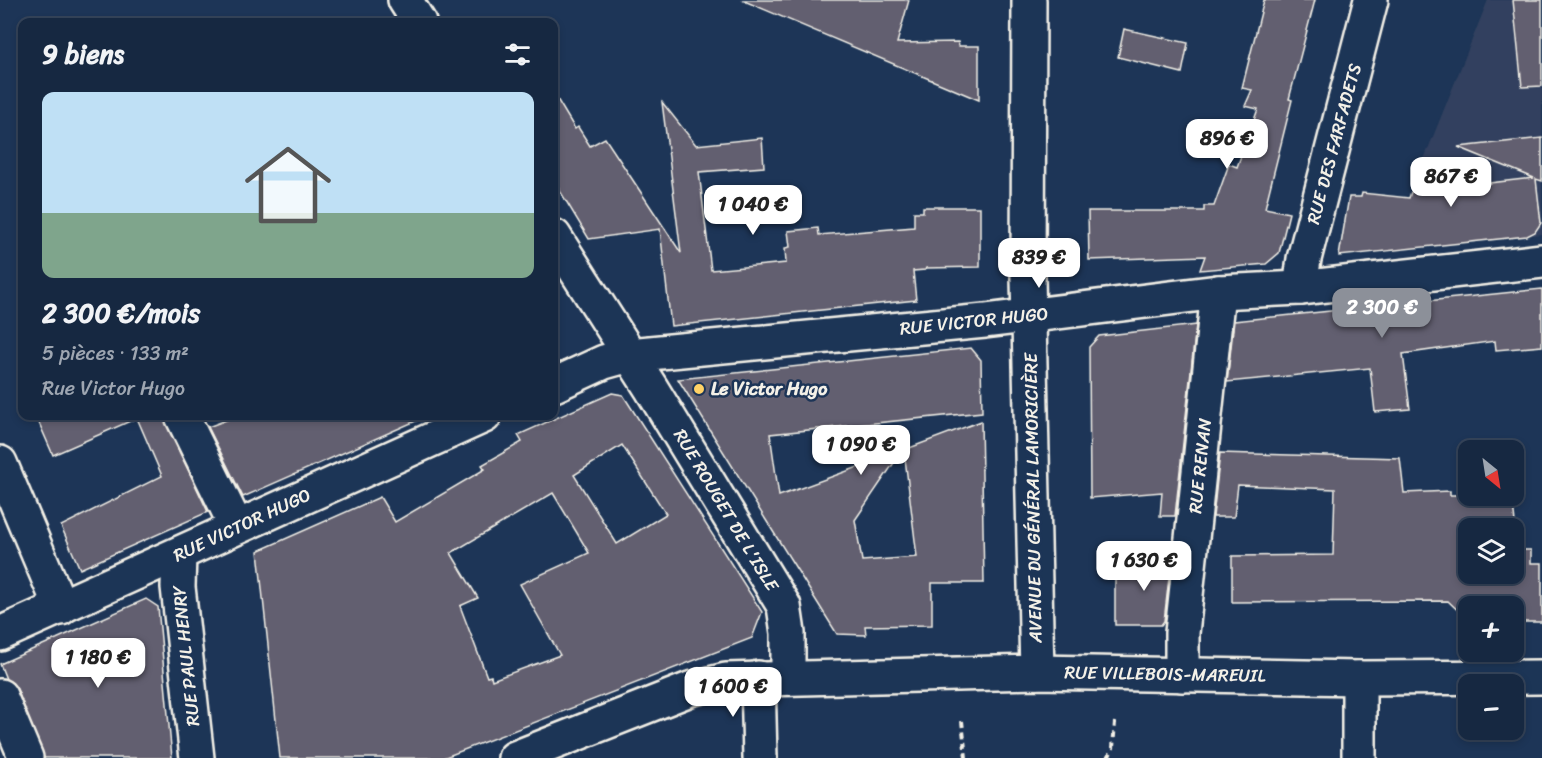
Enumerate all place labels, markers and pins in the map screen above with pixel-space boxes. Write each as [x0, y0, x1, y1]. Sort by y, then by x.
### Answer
pin: 896 € [1185, 119, 1269, 170]
pin: 867 € [1409, 157, 1493, 208]
pin: 1 040 € [698, 185, 808, 236]
pin: 839 € [997, 238, 1081, 289]
pin: 2 300 € [1327, 288, 1437, 339]
place label: Le Victor Hugo [711, 373, 828, 405]
marker: Le Victor Hugo [692, 382, 706, 396]
pin: 1 090 € [806, 425, 916, 476]
pin: 1 630 € [1089, 541, 1199, 592]
pin: 1 180 € [43, 638, 153, 689]
pin: 1 600 € [678, 667, 788, 718]

